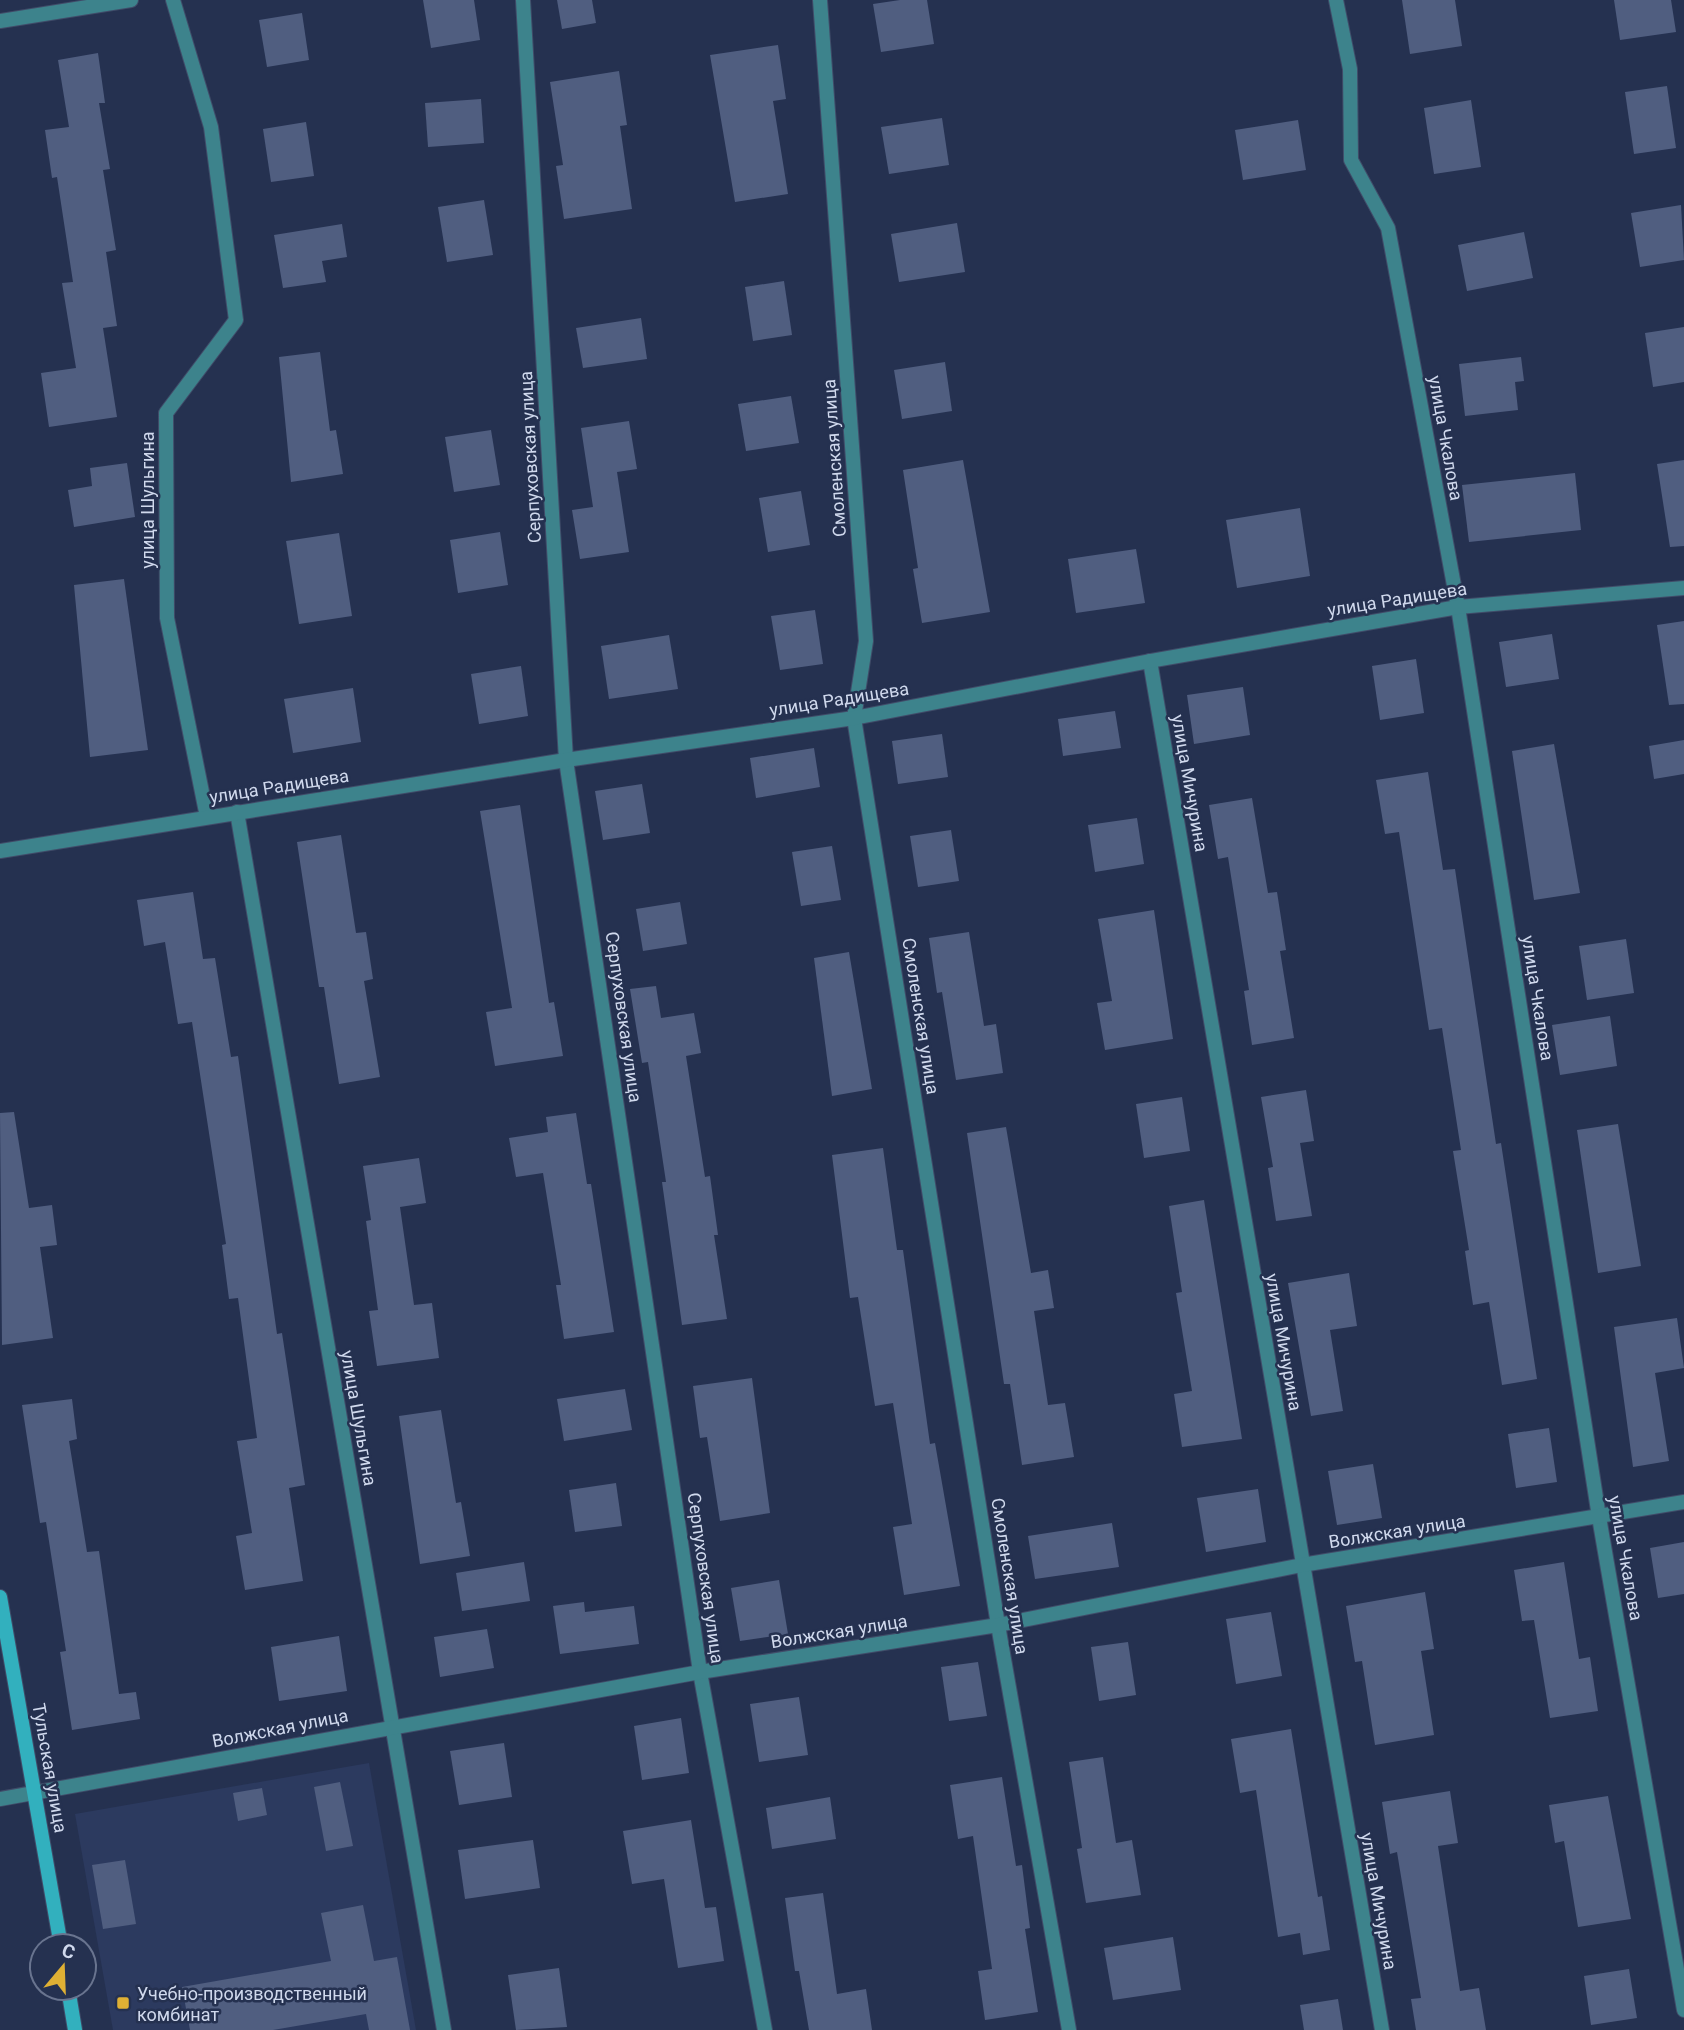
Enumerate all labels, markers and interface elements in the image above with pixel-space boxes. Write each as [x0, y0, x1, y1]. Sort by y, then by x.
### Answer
street label: Серпуховская улица [515, 370, 545, 544]
street label: улица Чкалова [1425, 374, 1467, 502]
street label: Смоленская улица [818, 378, 850, 538]
street label: улица Шульгина [137, 431, 158, 569]
street label: улица Радищева [1326, 578, 1468, 620]
street label: улица Радищева [768, 678, 910, 720]
street label: улица Мичурина [1168, 713, 1212, 853]
street label: улица Радищева [208, 765, 350, 807]
street label: Серпуховская улица [602, 930, 646, 1104]
street label: улица Чкалова [1518, 934, 1558, 1062]
street label: Смоленская улица [898, 936, 944, 1096]
street label: улица Мичурина [1262, 1272, 1306, 1412]
street label: улица Шульгина [337, 1349, 381, 1487]
street label: Серпуховская улица [684, 1491, 728, 1665]
street label: улица Чкалова [1605, 1494, 1647, 1622]
street label: Смоленская улица [987, 1496, 1033, 1656]
street label: Волжская улица [1327, 1510, 1467, 1552]
street label: Волжская улица [769, 1610, 909, 1652]
street label: Тульская улица [28, 1702, 72, 1834]
street label: Волжская улица [210, 1705, 350, 1751]
street label: улица Мичурина [1357, 1831, 1401, 1971]
north arrow [28, 1932, 98, 2002]
text: С [59, 1939, 78, 1964]
place label: Учебно-производственный комбинат [137, 1983, 367, 2025]
marker: Учебно-производственный комбинат [115, 1995, 131, 2011]

